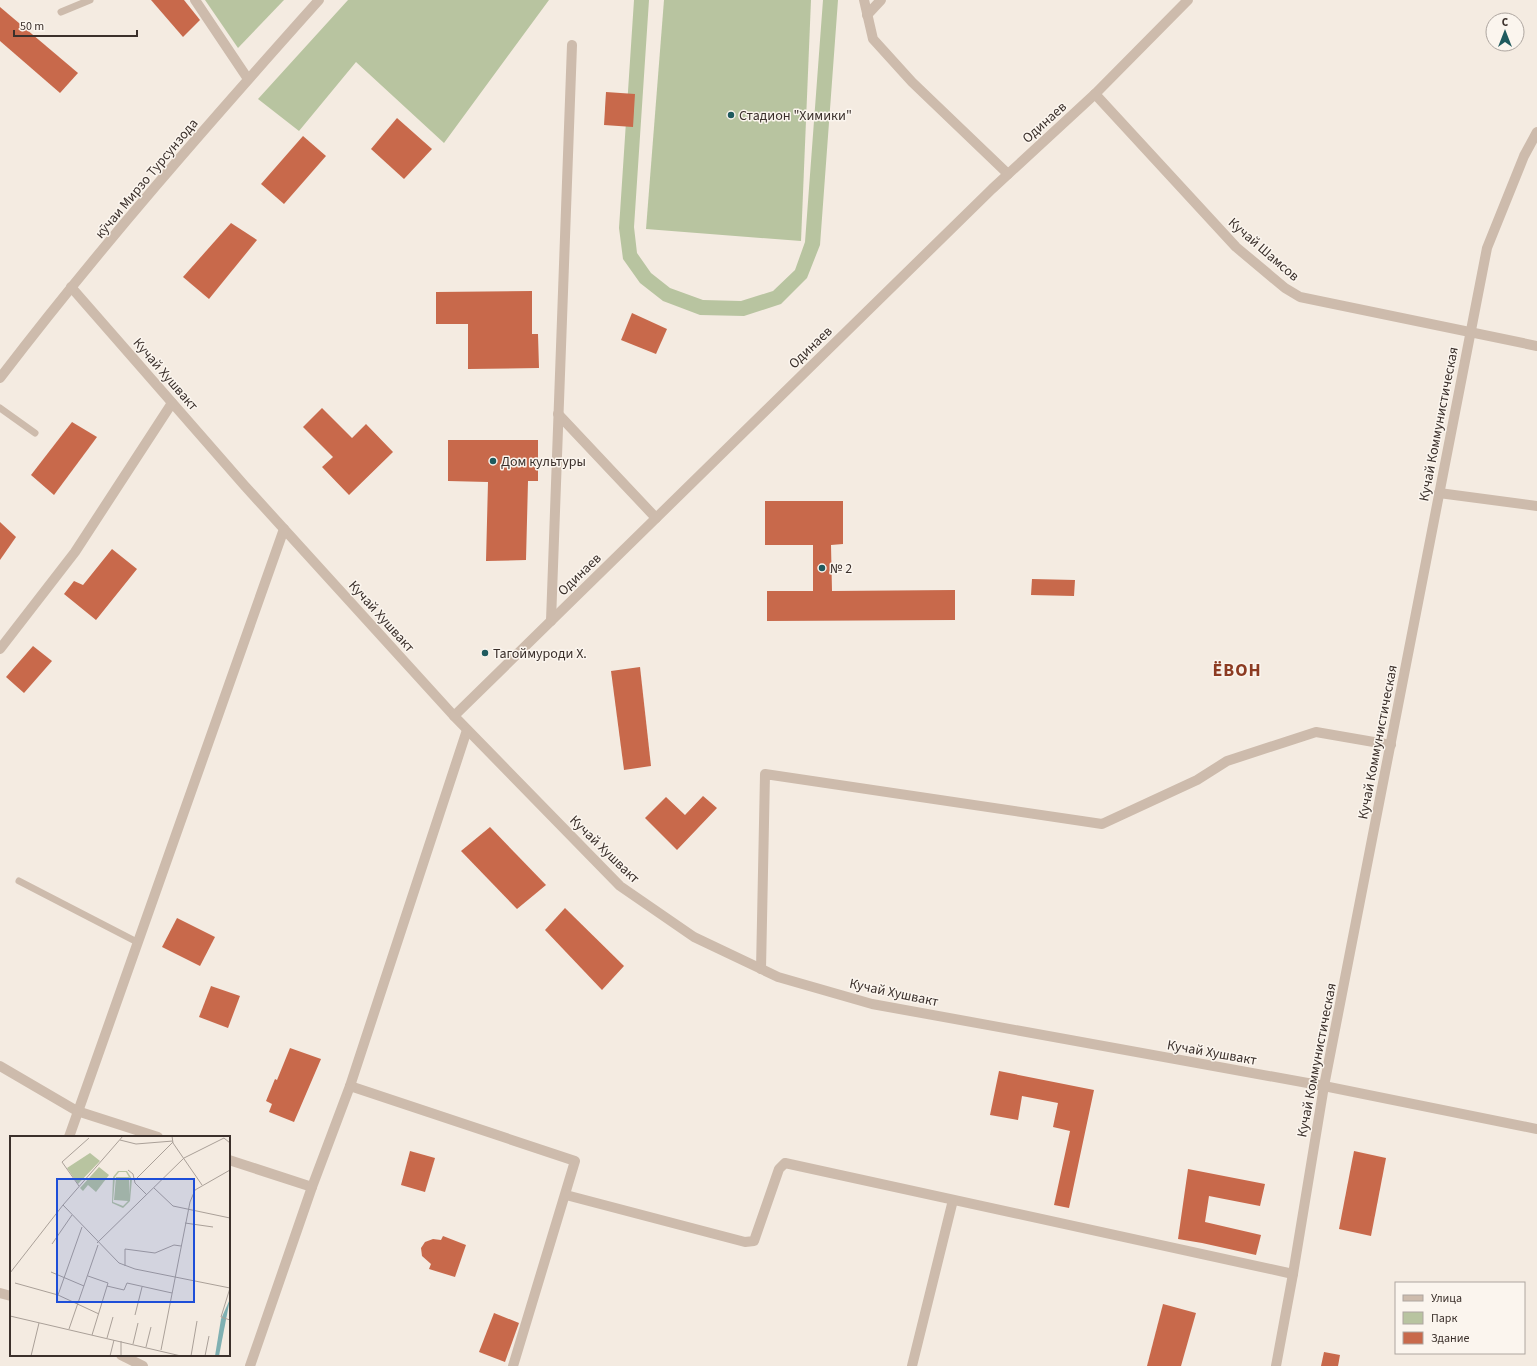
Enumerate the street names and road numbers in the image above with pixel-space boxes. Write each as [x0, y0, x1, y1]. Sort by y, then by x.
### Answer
street label: Одинаев [1018, 97, 1071, 148]
street label: кӯчаи Мирзо Турсунзода [90, 114, 203, 243]
street label: Кучай Шамсов [1223, 213, 1303, 286]
street label: Одинаев [784, 322, 837, 374]
street label: Кучай Хушвакт [128, 334, 203, 416]
street label: Кучай Коммунистическая [1414, 345, 1464, 503]
street label: Одинаев [553, 549, 606, 601]
street label: Кучай Хушвакт [344, 576, 419, 657]
street label: Кучай Коммунистическая [1353, 663, 1403, 821]
street label: Кучай Хушвакт [565, 811, 644, 889]
street label: Кучай Хушвакт [847, 974, 941, 1012]
street label: Кучай Коммунистическая [1292, 981, 1342, 1139]
street label: Кучай Хушвакт [1165, 1035, 1259, 1071]

